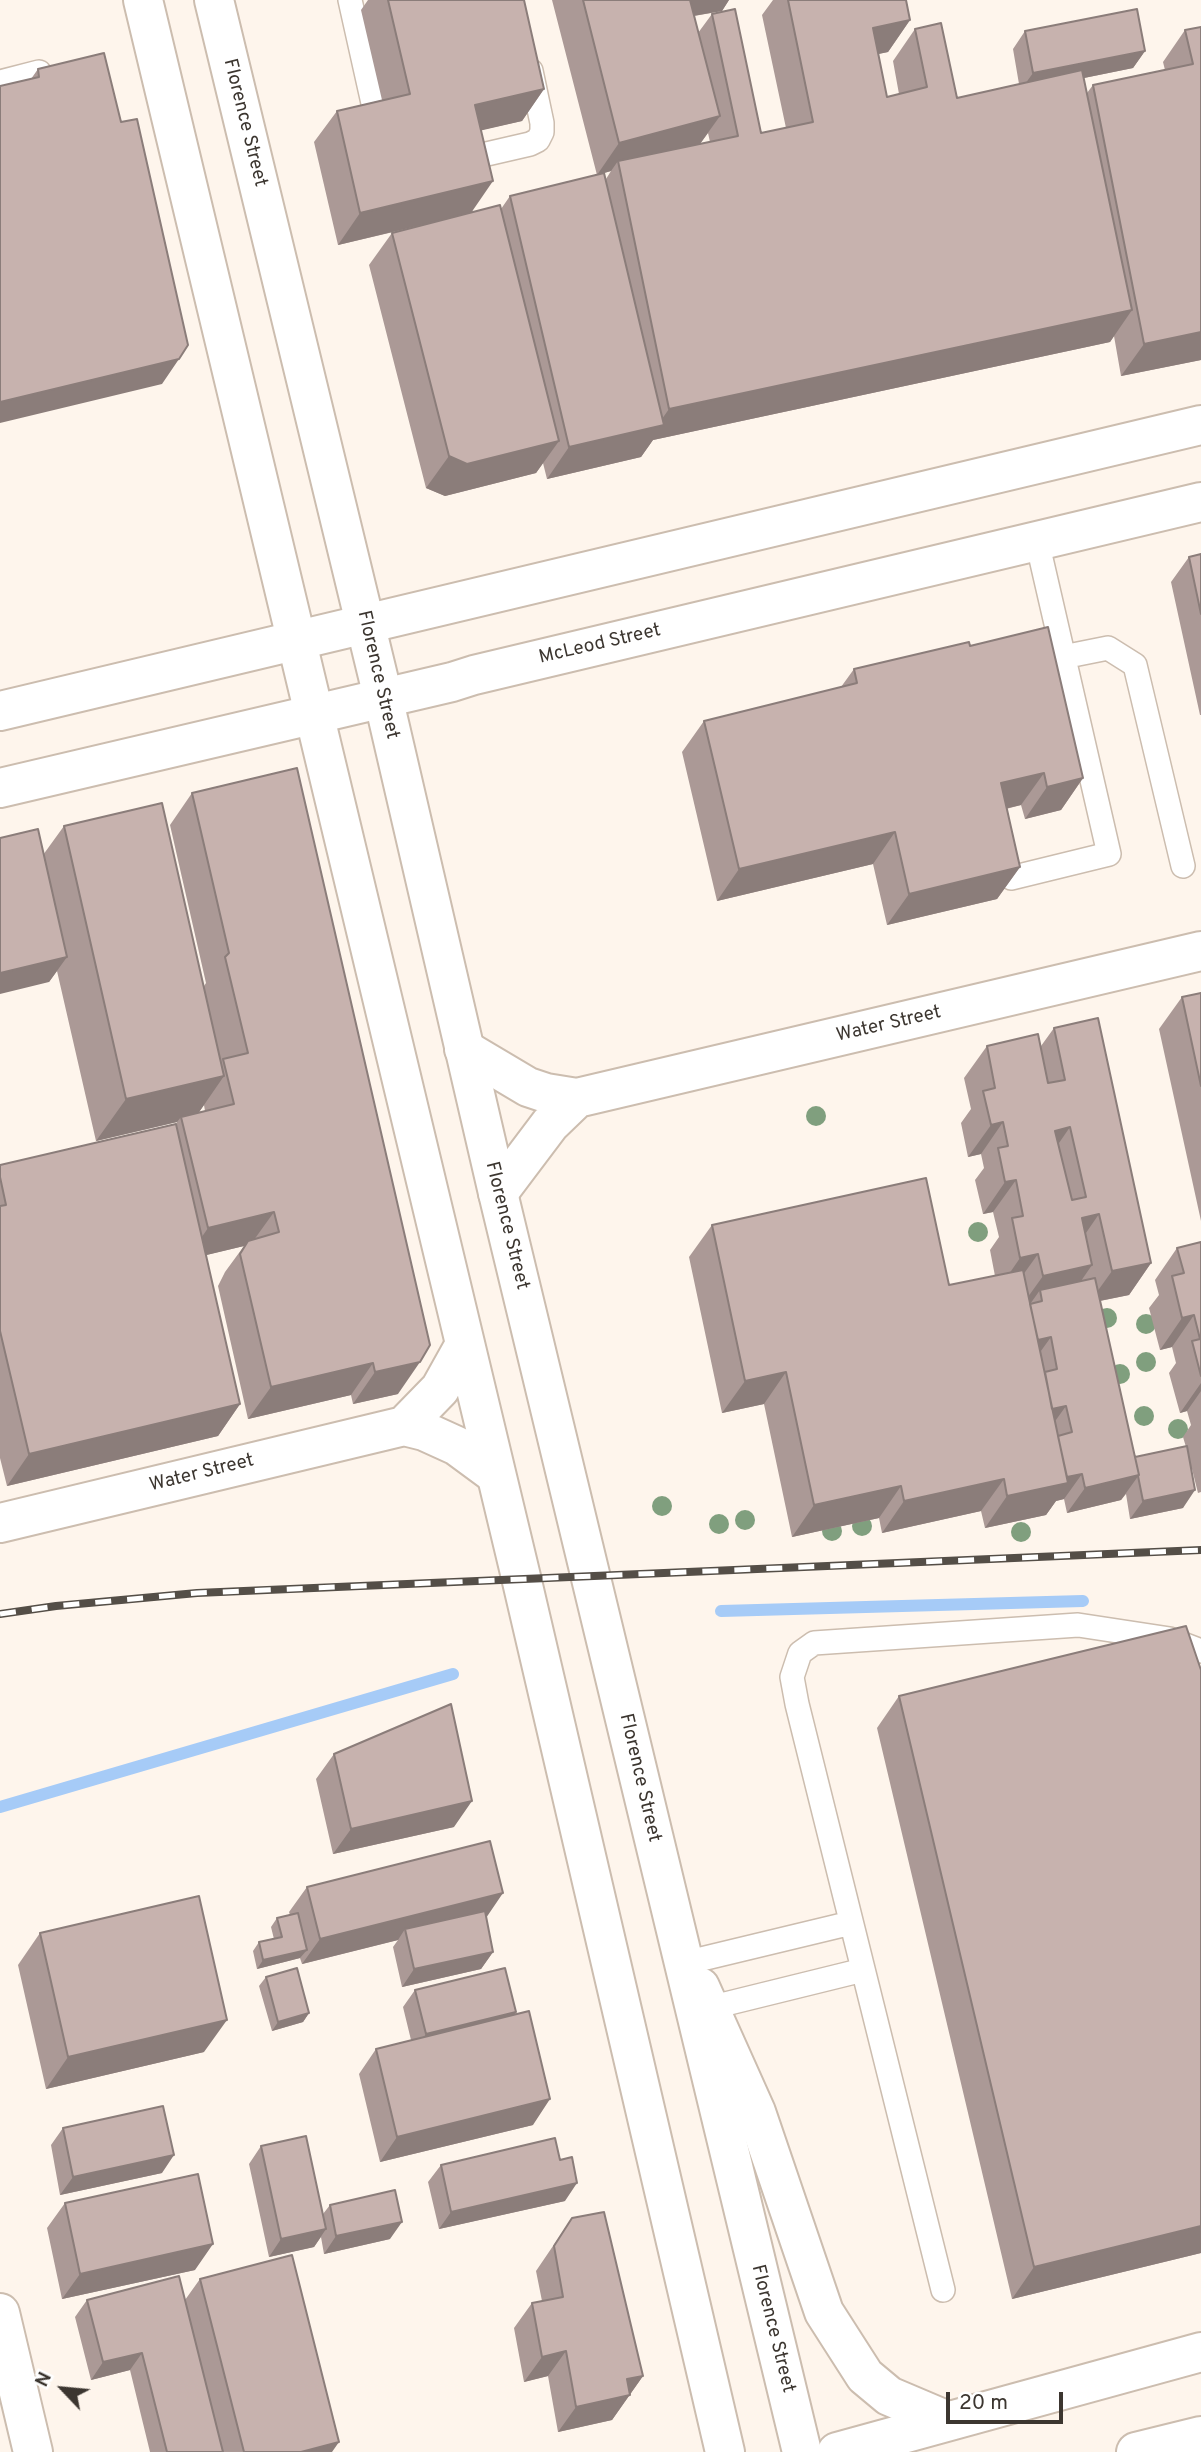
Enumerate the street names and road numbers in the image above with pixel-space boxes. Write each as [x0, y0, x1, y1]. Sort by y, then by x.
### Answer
street label: Florence Street [217, 57, 271, 189]
street label: Florence Street [351, 609, 403, 741]
street label: McLeod Street [537, 620, 663, 670]
street label: Water Street [834, 1002, 944, 1048]
street label: Florence Street [479, 1160, 533, 1292]
street label: Water Street [147, 1450, 257, 1498]
street label: Florence Street [613, 1712, 665, 1844]
street label: Florence Street [745, 2263, 799, 2395]

